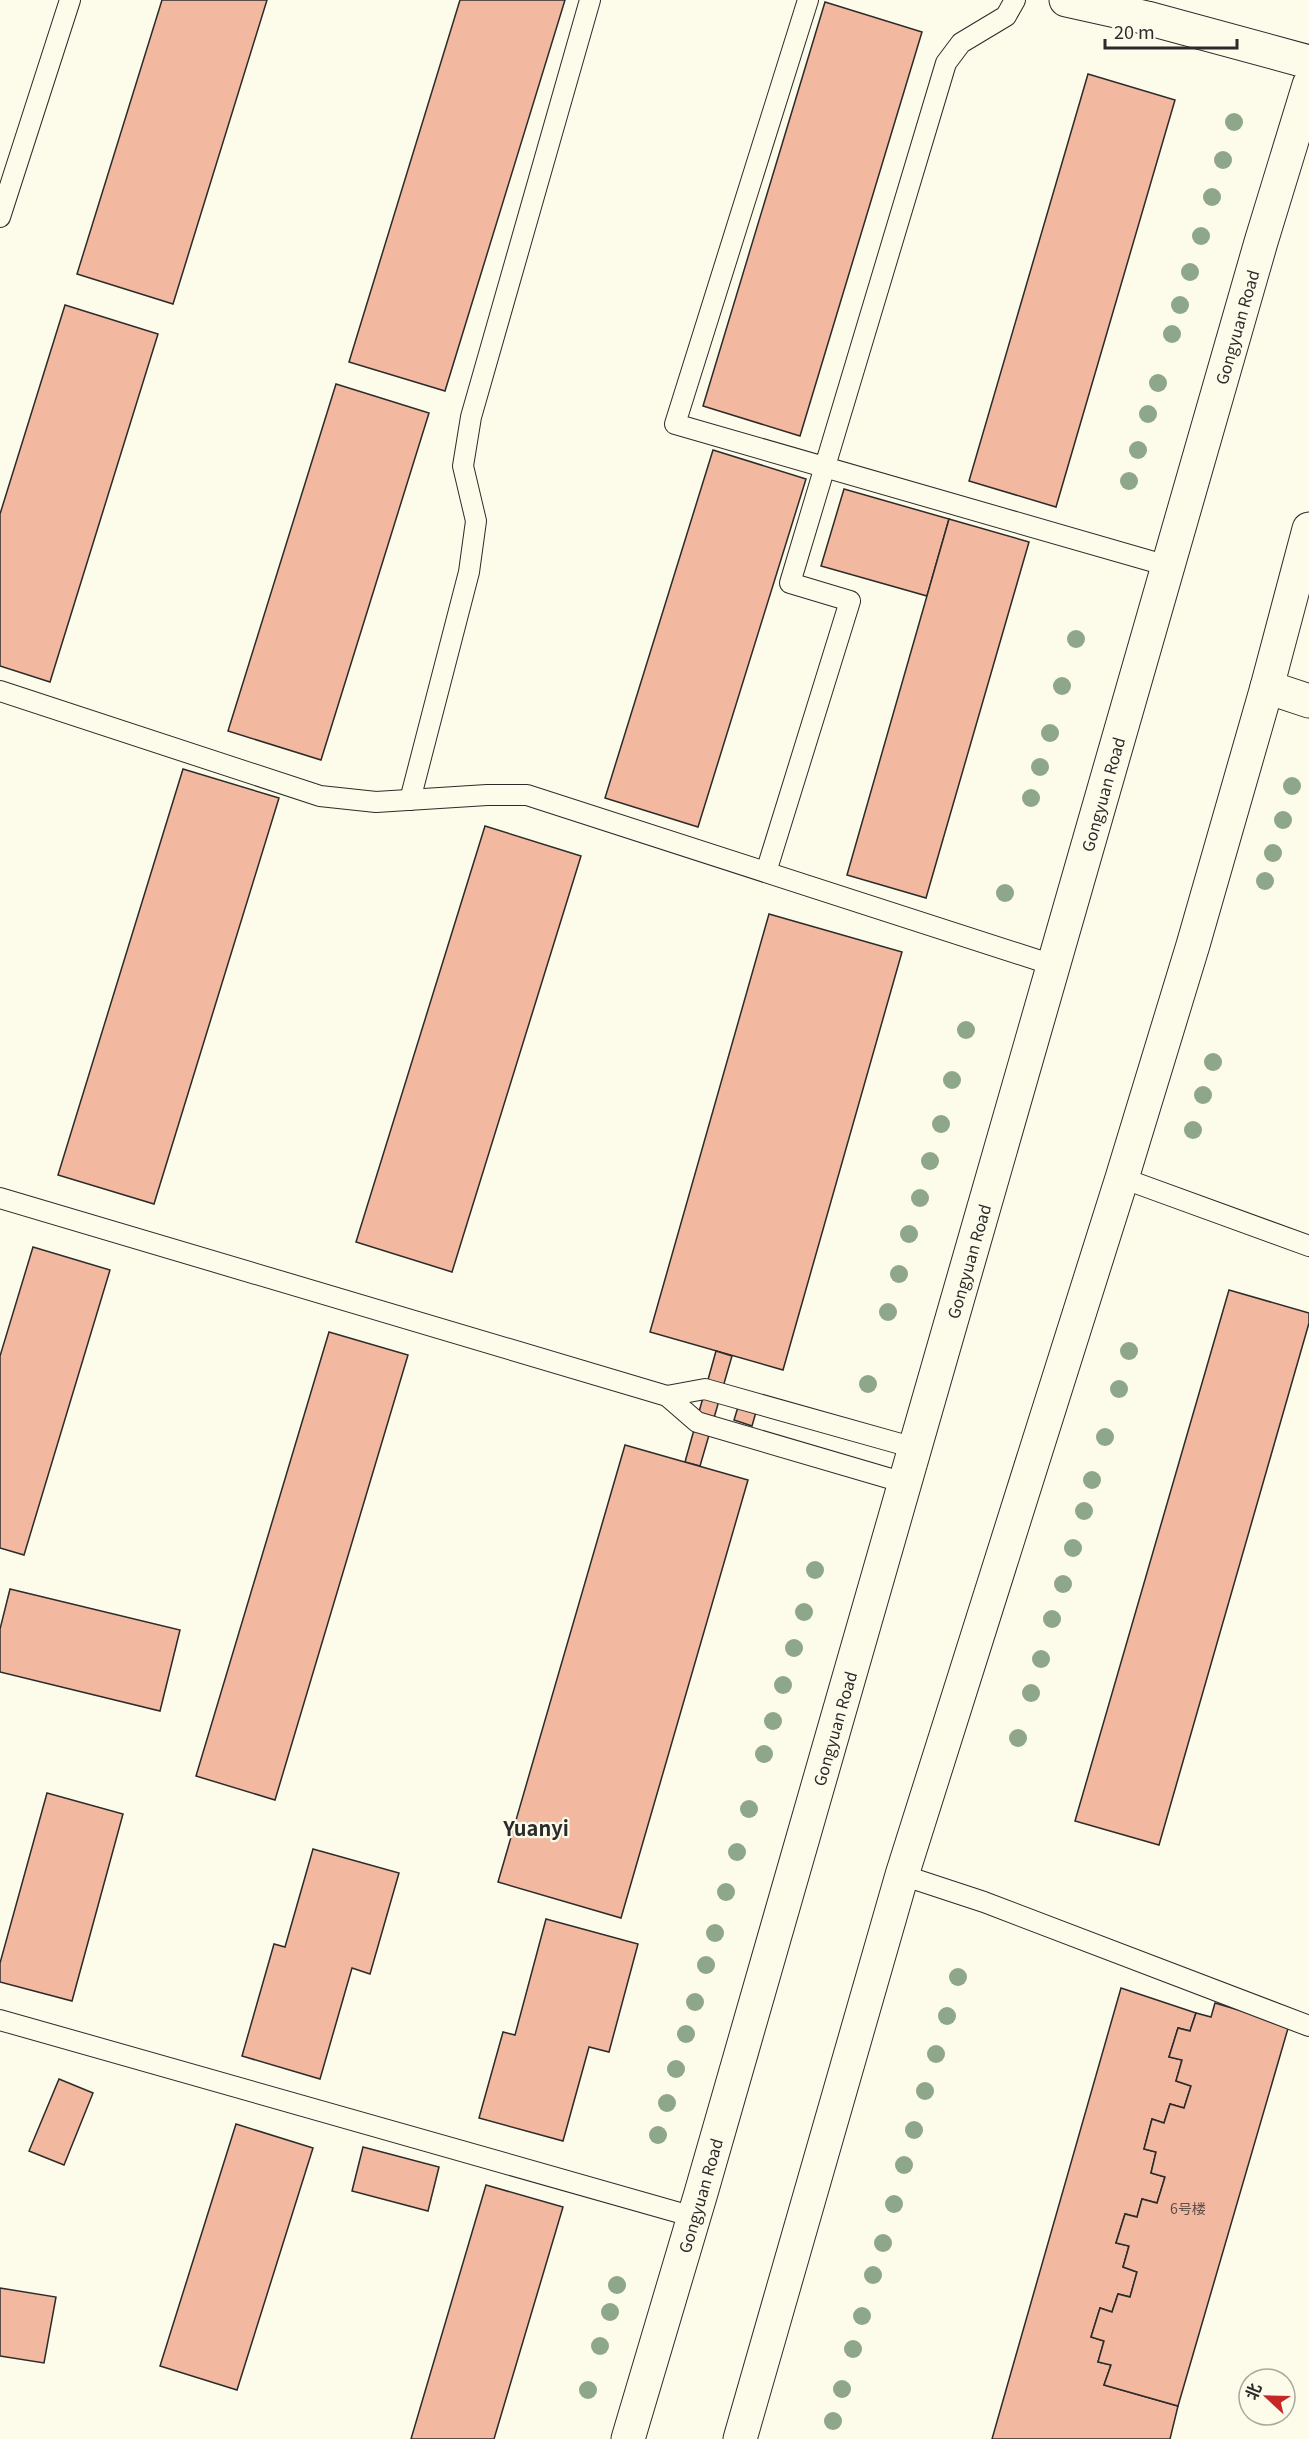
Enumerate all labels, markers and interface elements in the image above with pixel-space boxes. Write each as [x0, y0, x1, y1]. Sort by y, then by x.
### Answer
scale bar [1105, 12, 1237, 50]
text: 20 m [1114, 18, 1155, 44]
street label: Gongyuan Road [1209, 267, 1264, 387]
street label: Gongyuan Road [1075, 734, 1130, 854]
street label: Gongyuan Road [941, 1201, 996, 1321]
street label: Gongyuan Road [806, 1668, 862, 1789]
district label: Yuanyi [502, 1813, 569, 1842]
street label: Gongyuan Road [672, 2135, 728, 2256]
house number: 6号楼 [1170, 2198, 1206, 2218]
north arrow [1237, 2367, 1297, 2427]
text: 北 [1238, 2379, 1266, 2403]

